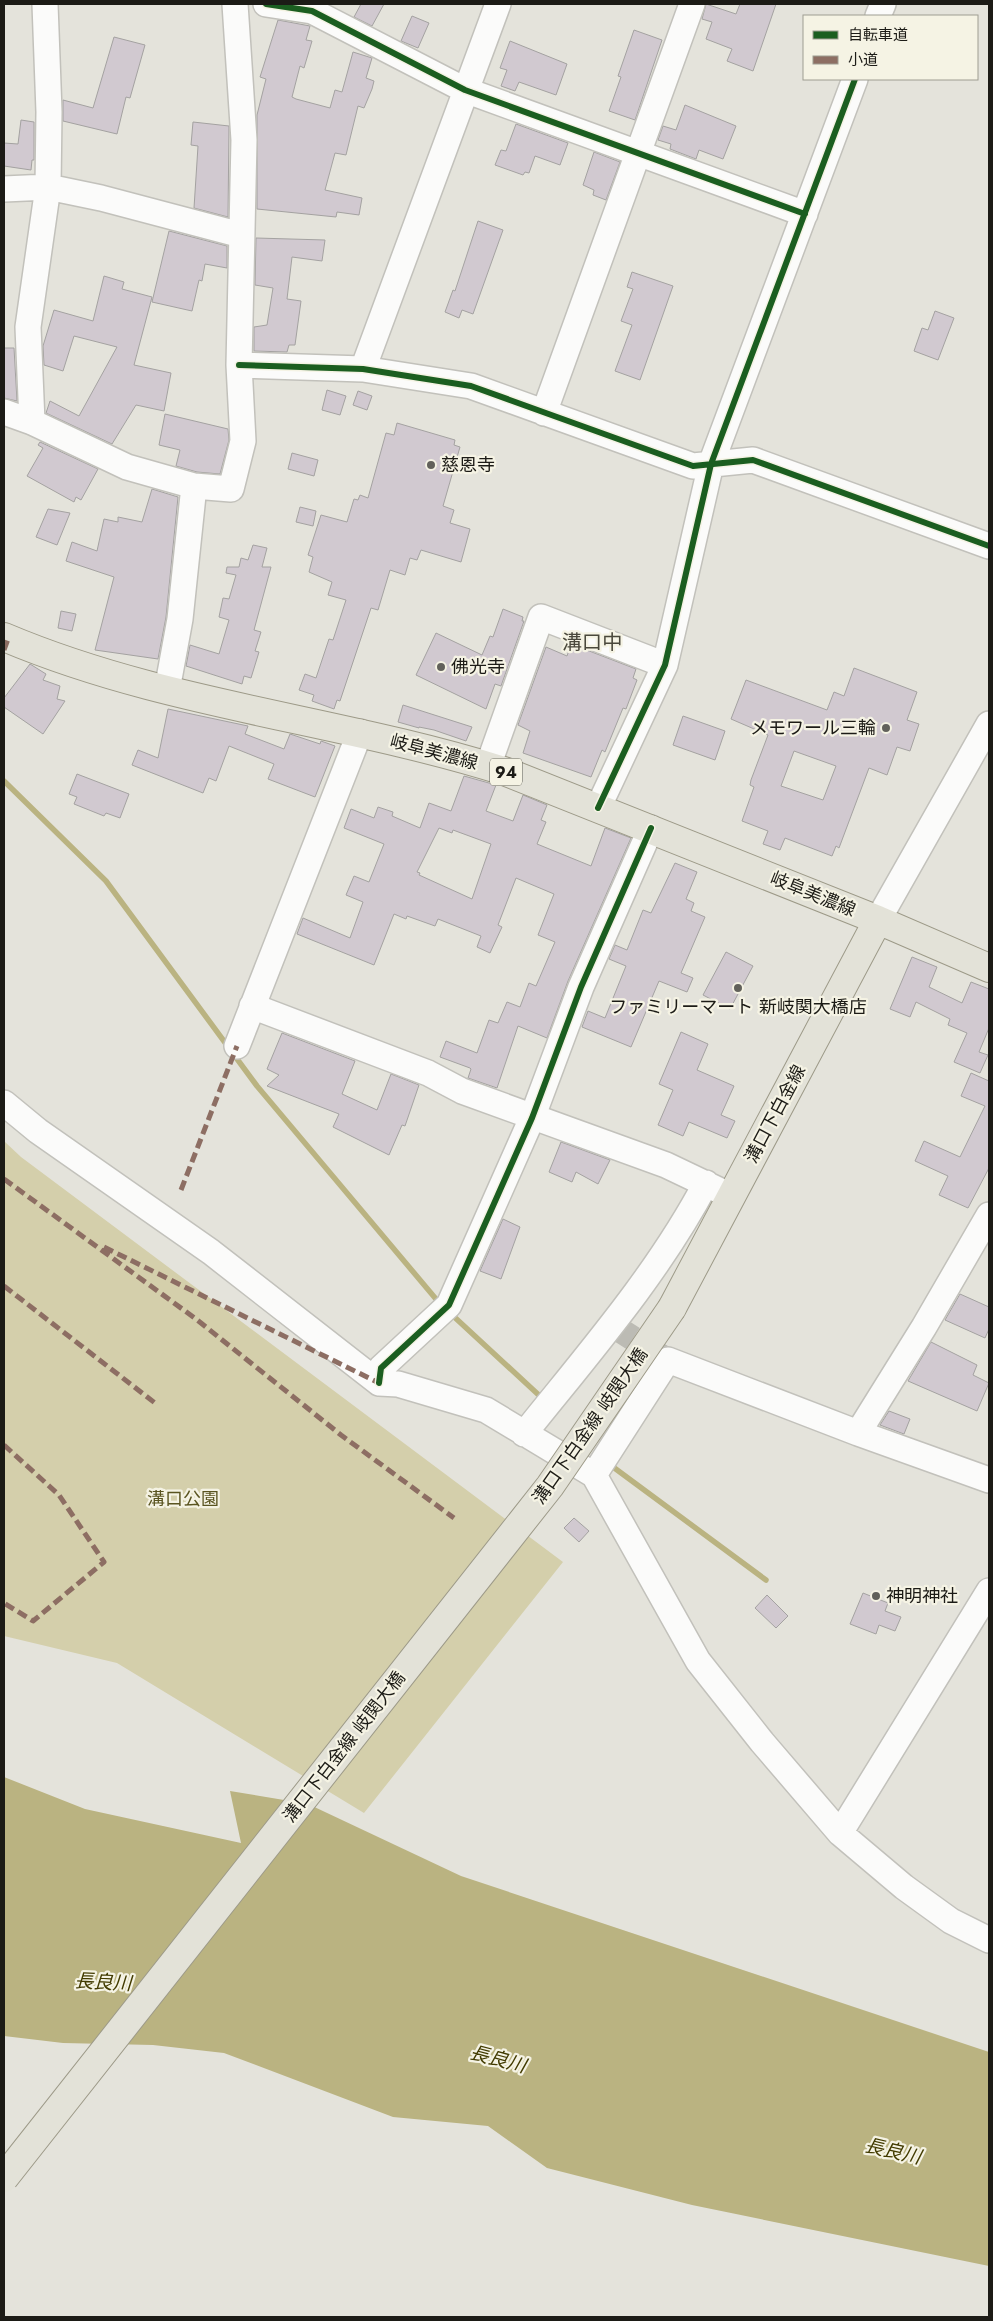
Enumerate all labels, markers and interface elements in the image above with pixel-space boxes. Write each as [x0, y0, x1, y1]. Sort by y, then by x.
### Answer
legend [803, 15, 978, 80]
text: 自転車道 [848, 24, 908, 46]
text: 小道 [848, 49, 878, 71]
place label: 慈恩寺 [441, 452, 495, 478]
marker: 慈恩寺 [425, 459, 437, 471]
district label: 溝口中 [562, 628, 622, 657]
place label: 佛光寺 [451, 654, 505, 680]
marker: 佛光寺 [435, 661, 447, 673]
place label: メモワール三輪 [750, 715, 876, 741]
marker: メモワール三輪 [880, 722, 892, 734]
street label: 岐阜美濃線 [387, 728, 481, 776]
road number: 94 [490, 759, 522, 786]
street label: 岐阜美濃線 [766, 865, 860, 923]
marker: ファミリーマート 新岐関大橋店 [732, 982, 744, 994]
place label: ファミリーマート 新岐関大橋店 [609, 994, 867, 1020]
street label: 溝口下白金線 [738, 1060, 812, 1168]
street label: 溝口下白金線 岐関大橋 [526, 1343, 654, 1509]
park label: 溝口公園 [147, 1486, 219, 1512]
place label: 神明神社 [886, 1583, 958, 1609]
marker: 神明神社 [870, 1590, 882, 1602]
street label: 溝口下白金線 岐関大橋 [277, 1666, 411, 1828]
water label: 長良川 [74, 1967, 134, 1997]
water label: 長良川 [467, 2039, 531, 2080]
water label: 長良川 [862, 2131, 926, 2171]

